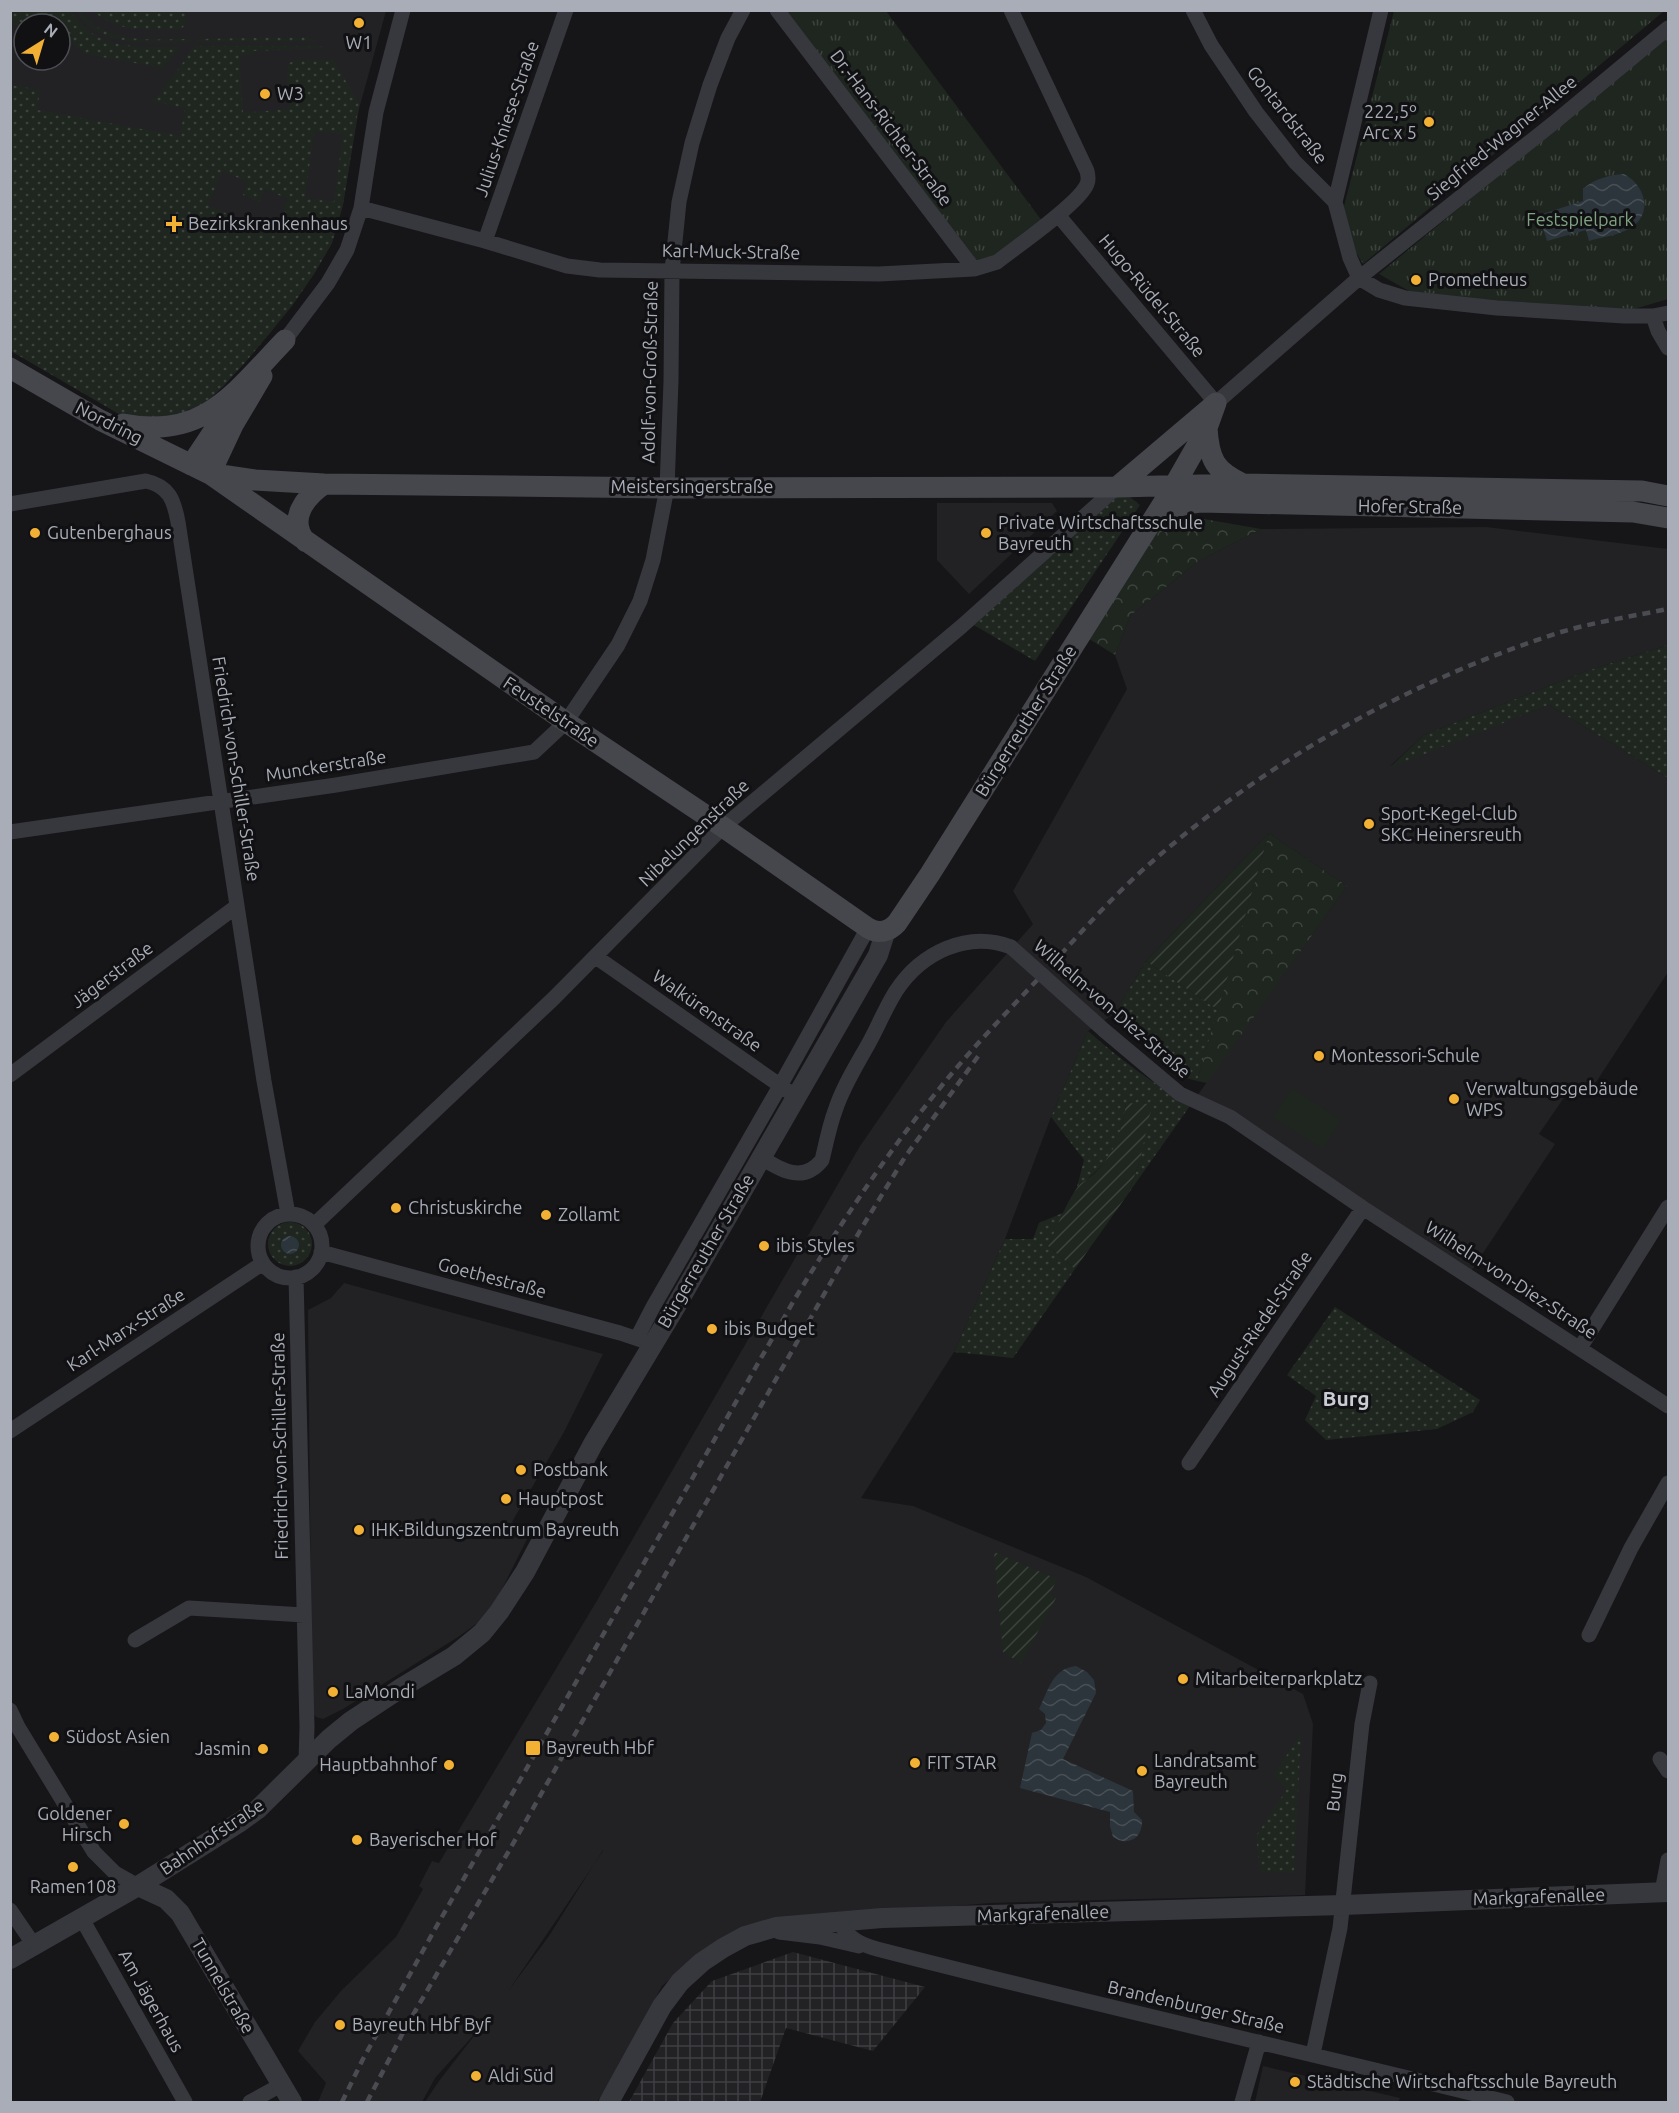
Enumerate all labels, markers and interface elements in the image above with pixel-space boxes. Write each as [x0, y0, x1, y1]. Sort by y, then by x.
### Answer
north arrow [12, 12, 72, 72]
marker: W1 [352, 16, 366, 30]
text: N [41, 19, 61, 41]
place label: W1 [346, 32, 372, 52]
street label: Julius-Kniese-Straße [470, 38, 542, 199]
street label: Dr.-Hans-Richter-Straße [827, 46, 957, 209]
street label: Gontardstraße [1244, 62, 1332, 167]
street label: Siegfried-Wagner-Allee [1423, 71, 1580, 204]
place label: W3 [277, 83, 304, 103]
marker: W3 [258, 87, 272, 101]
place label: 222,5º Arc x 5 [1363, 101, 1417, 142]
marker: 222,5º Arc x 5 [1422, 115, 1436, 129]
park label: Festspielpark [1526, 209, 1634, 229]
place label: Bezirkskrankenhaus [188, 213, 348, 233]
marker: Bezirkskrankenhaus [165, 215, 183, 233]
street label: Hugo-Rüdel-Straße [1096, 230, 1210, 361]
street label: Karl-Muck-Straße [662, 240, 800, 262]
place label: Prometheus [1428, 269, 1527, 289]
marker: Prometheus [1409, 273, 1423, 287]
street label: Adolf-von-Groß-Straße [637, 281, 661, 463]
street label: Nordring [73, 397, 146, 447]
street label: Meistersingerstraße [611, 476, 773, 496]
street label: Hofer Straße [1358, 495, 1462, 517]
place label: Private Wirtschaftsschule Bayreuth [998, 512, 1203, 553]
place label: Gutenberghaus [47, 522, 172, 542]
marker: Gutenberghaus [28, 526, 42, 540]
marker: Private Wirtschaftsschule Bayreuth [979, 526, 993, 540]
street label: Bürgerreuther Straße [971, 641, 1080, 800]
street label: Friedrich-von-Schiller-Straße [209, 655, 265, 883]
street label: Feustelstraße [500, 672, 603, 750]
street label: Munckerstraße [264, 746, 388, 784]
street label: Nibelungenstraße [634, 775, 752, 890]
place label: Sport-Kegel-Club SKC Heinersreuth [1381, 803, 1522, 844]
marker: Sport-Kegel-Club SKC Heinersreuth [1362, 817, 1376, 831]
street label: Wilhelm-von-Diez-Straße [1030, 935, 1195, 1082]
street label: Jägerstraße [67, 937, 156, 1011]
street label: Walkürenstraße [649, 965, 766, 1055]
place label: Montessori-Schule [1331, 1045, 1480, 1065]
marker: Montessori-Schule [1312, 1049, 1326, 1063]
place label: Verwaltungsgebäude WPS [1466, 1078, 1638, 1119]
marker: Verwaltungsgebäude WPS [1447, 1092, 1461, 1106]
street label: Bürgerreuther Straße [653, 1170, 757, 1331]
place label: Christuskirche [408, 1197, 522, 1217]
marker: Christuskirche [389, 1201, 403, 1215]
place label: Zollamt [558, 1204, 620, 1224]
marker: Zollamt [539, 1208, 553, 1222]
street label: Wilhelm-von-Diez-Straße [1422, 1216, 1601, 1342]
place label: ibis Styles [776, 1235, 855, 1255]
marker: ibis Styles [757, 1239, 771, 1253]
street label: August-Riedel-Straße [1203, 1247, 1315, 1400]
street label: Goethestraße [436, 1253, 549, 1301]
street label: Karl-Marx-Straße [63, 1284, 188, 1375]
place label: ibis Budget [724, 1318, 815, 1338]
marker: ibis Budget [705, 1322, 719, 1336]
street label: Friedrich-von-Schiller-Straße [267, 1332, 291, 1560]
district label: Burg [1322, 1386, 1370, 1410]
place label: Postbank [533, 1459, 608, 1479]
marker: Postbank [514, 1463, 528, 1477]
place label: Hauptpost [518, 1488, 604, 1508]
marker: Hauptpost [499, 1492, 513, 1506]
place label: IHK-Bildungszentrum Bayreuth [371, 1519, 619, 1539]
marker: IHK-Bildungszentrum Bayreuth [352, 1523, 366, 1537]
place label: Mitarbeiterparkplatz [1195, 1668, 1362, 1688]
marker: Mitarbeiterparkplatz [1176, 1672, 1190, 1686]
place label: LaMondi [345, 1681, 415, 1701]
marker: LaMondi [326, 1685, 340, 1699]
place label: Südost Asien [66, 1726, 170, 1746]
marker: Südost Asien [47, 1730, 61, 1744]
place label: Bayreuth Hbf [546, 1737, 654, 1757]
place label: Jasmin [195, 1738, 251, 1758]
marker: Bayreuth Hbf [524, 1739, 542, 1757]
marker: Jasmin [256, 1742, 270, 1756]
place label: Landratsamt Bayreuth [1154, 1750, 1256, 1791]
place label: FIT STAR [927, 1752, 997, 1772]
place label: Hauptbahnhof [319, 1754, 437, 1774]
marker: FIT STAR [908, 1756, 922, 1770]
marker: Hauptbahnhof [442, 1758, 456, 1772]
marker: Landratsamt Bayreuth [1135, 1764, 1149, 1778]
street label: Burg [1322, 1772, 1346, 1812]
street label: Bahnhofstraße [156, 1794, 267, 1878]
place label: Goldener Hirsch [37, 1803, 112, 1844]
marker: Goldener Hirsch [117, 1817, 131, 1831]
place label: Bayerischer Hof [369, 1829, 497, 1849]
marker: Bayerischer Hof [350, 1833, 364, 1847]
marker: Ramen108 [66, 1860, 80, 1874]
place label: Ramen108 [30, 1876, 116, 1896]
street label: Markgrafenallee [1472, 1884, 1606, 1908]
street label: Markgrafenallee [976, 1901, 1110, 1925]
street label: Tunnelstraße [189, 1934, 259, 2037]
street label: Am Jägerhaus [115, 1946, 188, 2055]
street label: Brandenburger Straße [1106, 1976, 1287, 2036]
place label: Bayreuth Hbf Byf [352, 2014, 491, 2034]
marker: Bayreuth Hbf Byf [333, 2018, 347, 2032]
place label: Aldi Süd [488, 2065, 554, 2085]
marker: Aldi Süd [469, 2069, 483, 2083]
place label: Städtische Wirtschaftsschule Bayreuth [1307, 2071, 1617, 2091]
marker: Städtische Wirtschaftsschule Bayreuth [1288, 2075, 1302, 2089]

